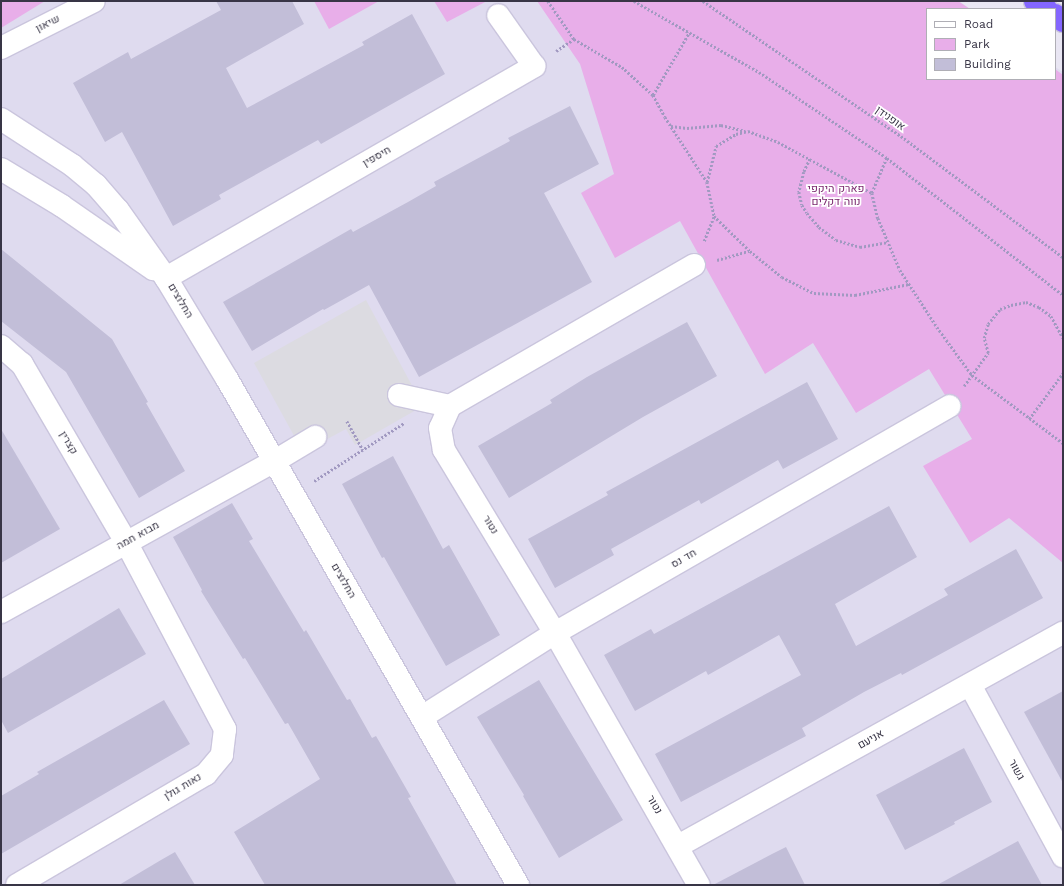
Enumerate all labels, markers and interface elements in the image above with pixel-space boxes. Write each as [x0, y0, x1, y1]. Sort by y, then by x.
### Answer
legend [926, 8, 1056, 80]
street label: שיאון [34, 12, 62, 36]
text: Road [964, 17, 993, 31]
text: Park [964, 37, 990, 51]
text: Building [964, 57, 1011, 71]
street label: אופנידן [873, 104, 907, 134]
street label: חיספין [361, 144, 393, 170]
park label: פארק היקפי נווה דקלים [808, 183, 864, 209]
street label: החלוצים [164, 281, 196, 321]
street label: קצרין [56, 429, 80, 457]
street label: נטור [479, 513, 501, 537]
street label: מבוא חמה [114, 519, 162, 553]
street label: חד נס [669, 546, 699, 572]
street label: החלוצים [328, 561, 358, 601]
street label: אניעם [856, 728, 886, 752]
street label: גשור [1005, 757, 1027, 783]
street label: נאות גולן [162, 771, 204, 803]
street label: נטור [643, 793, 665, 817]

